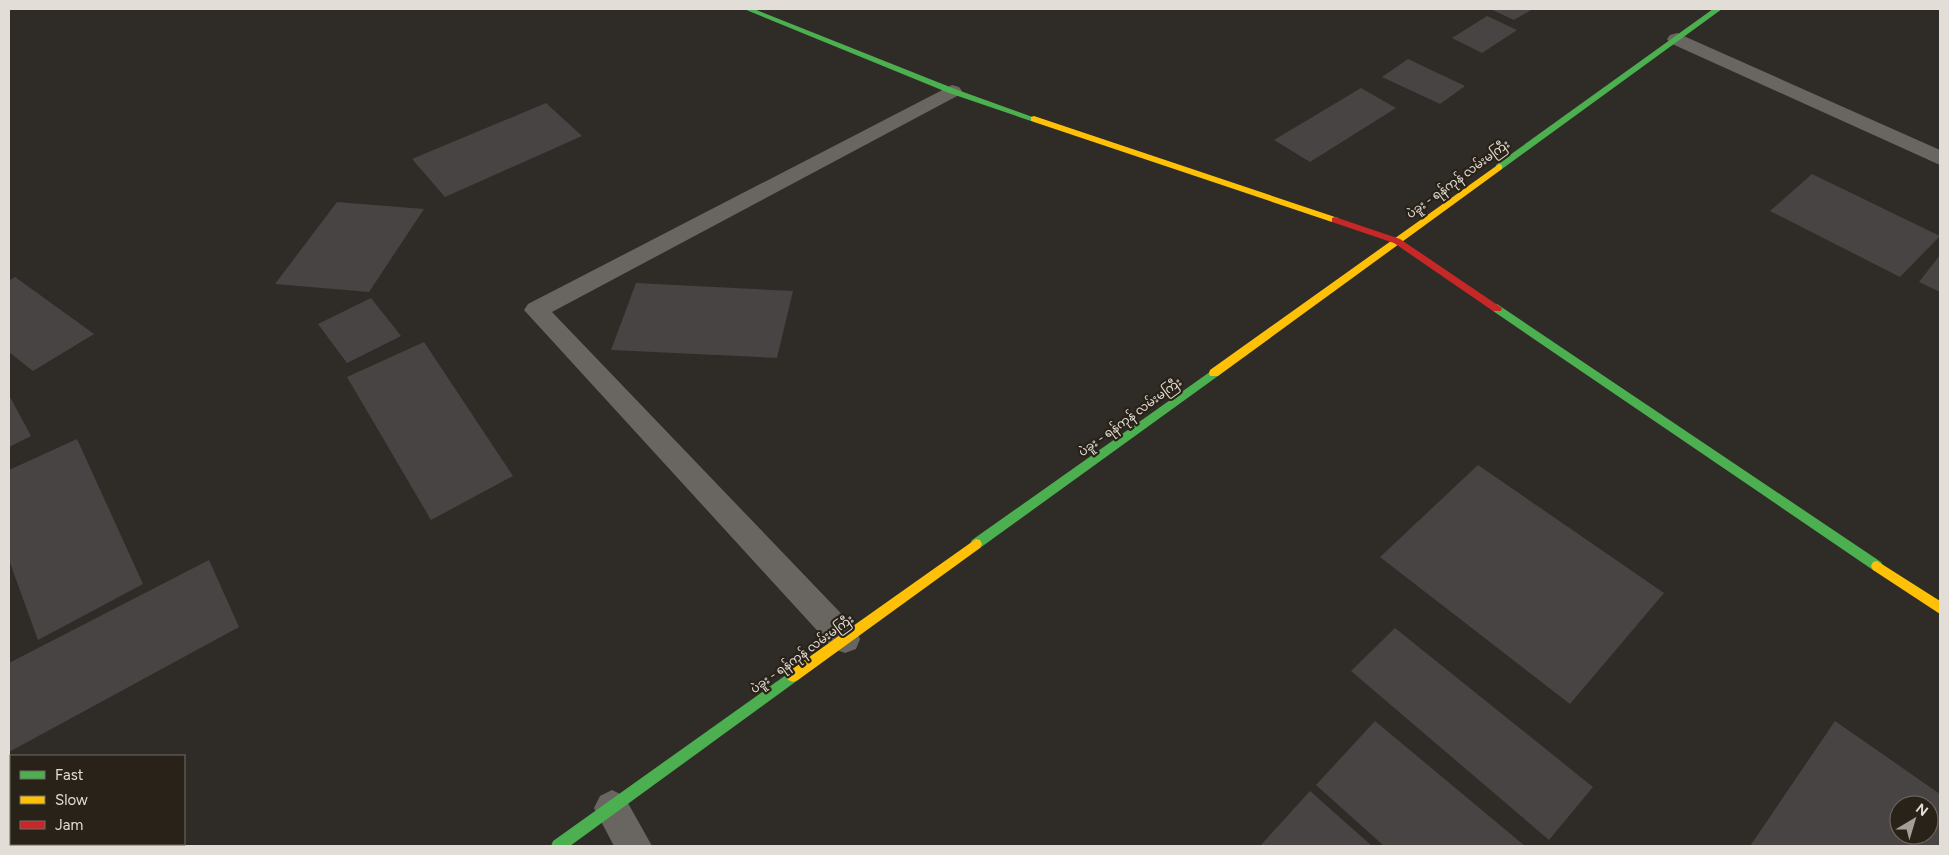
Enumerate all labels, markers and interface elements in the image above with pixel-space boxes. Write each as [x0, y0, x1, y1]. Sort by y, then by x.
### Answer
street label: ပဲခူး - ရန်ကုန် လမ်းမကြီး [1403, 135, 1514, 224]
street label: ပဲခူး - ရန်ကုန် လမ်းမကြီး [1075, 373, 1186, 462]
street label: ပဲခူး - ရန်ကုန် လမ်းမကြီး [747, 610, 858, 699]
legend [10, 755, 185, 845]
text: Fast [55, 766, 84, 784]
text: Slow [55, 791, 88, 809]
north arrow [1889, 795, 1939, 845]
text: N [1912, 800, 1931, 820]
text: Jam [55, 816, 83, 834]

